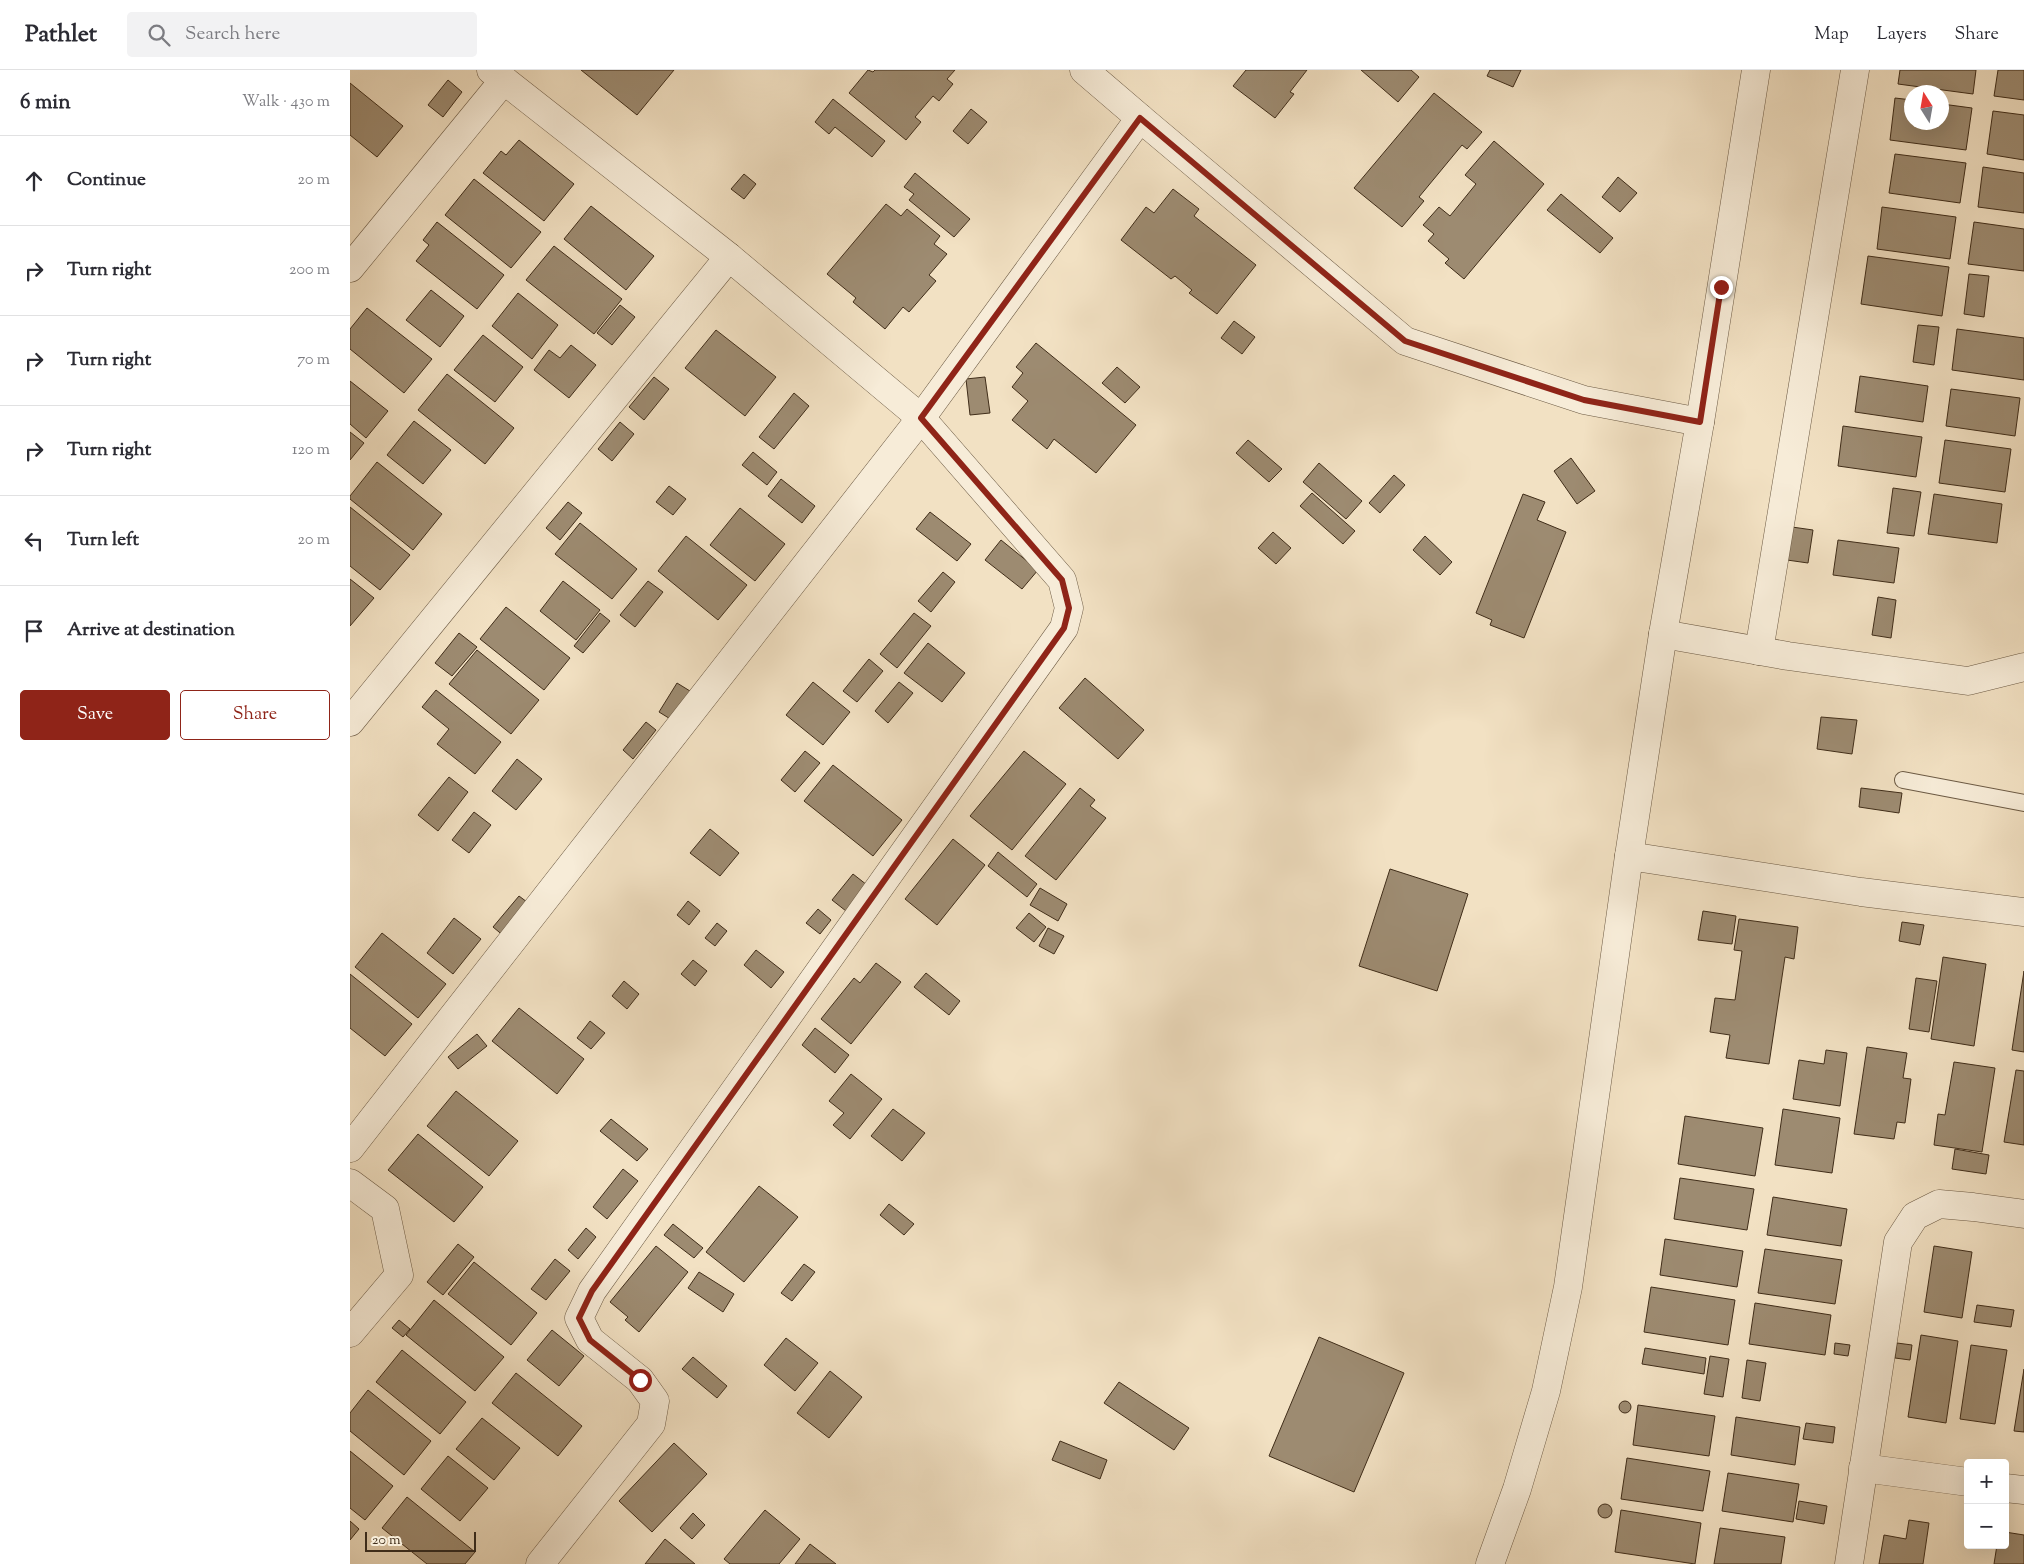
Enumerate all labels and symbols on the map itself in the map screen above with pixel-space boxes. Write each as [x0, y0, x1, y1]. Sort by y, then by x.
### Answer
north arrow [1904, 85, 1949, 130]
route end [1710, 276, 1733, 299]
route start [629, 1369, 652, 1392]
scale bar [365, 1529, 476, 1552]

